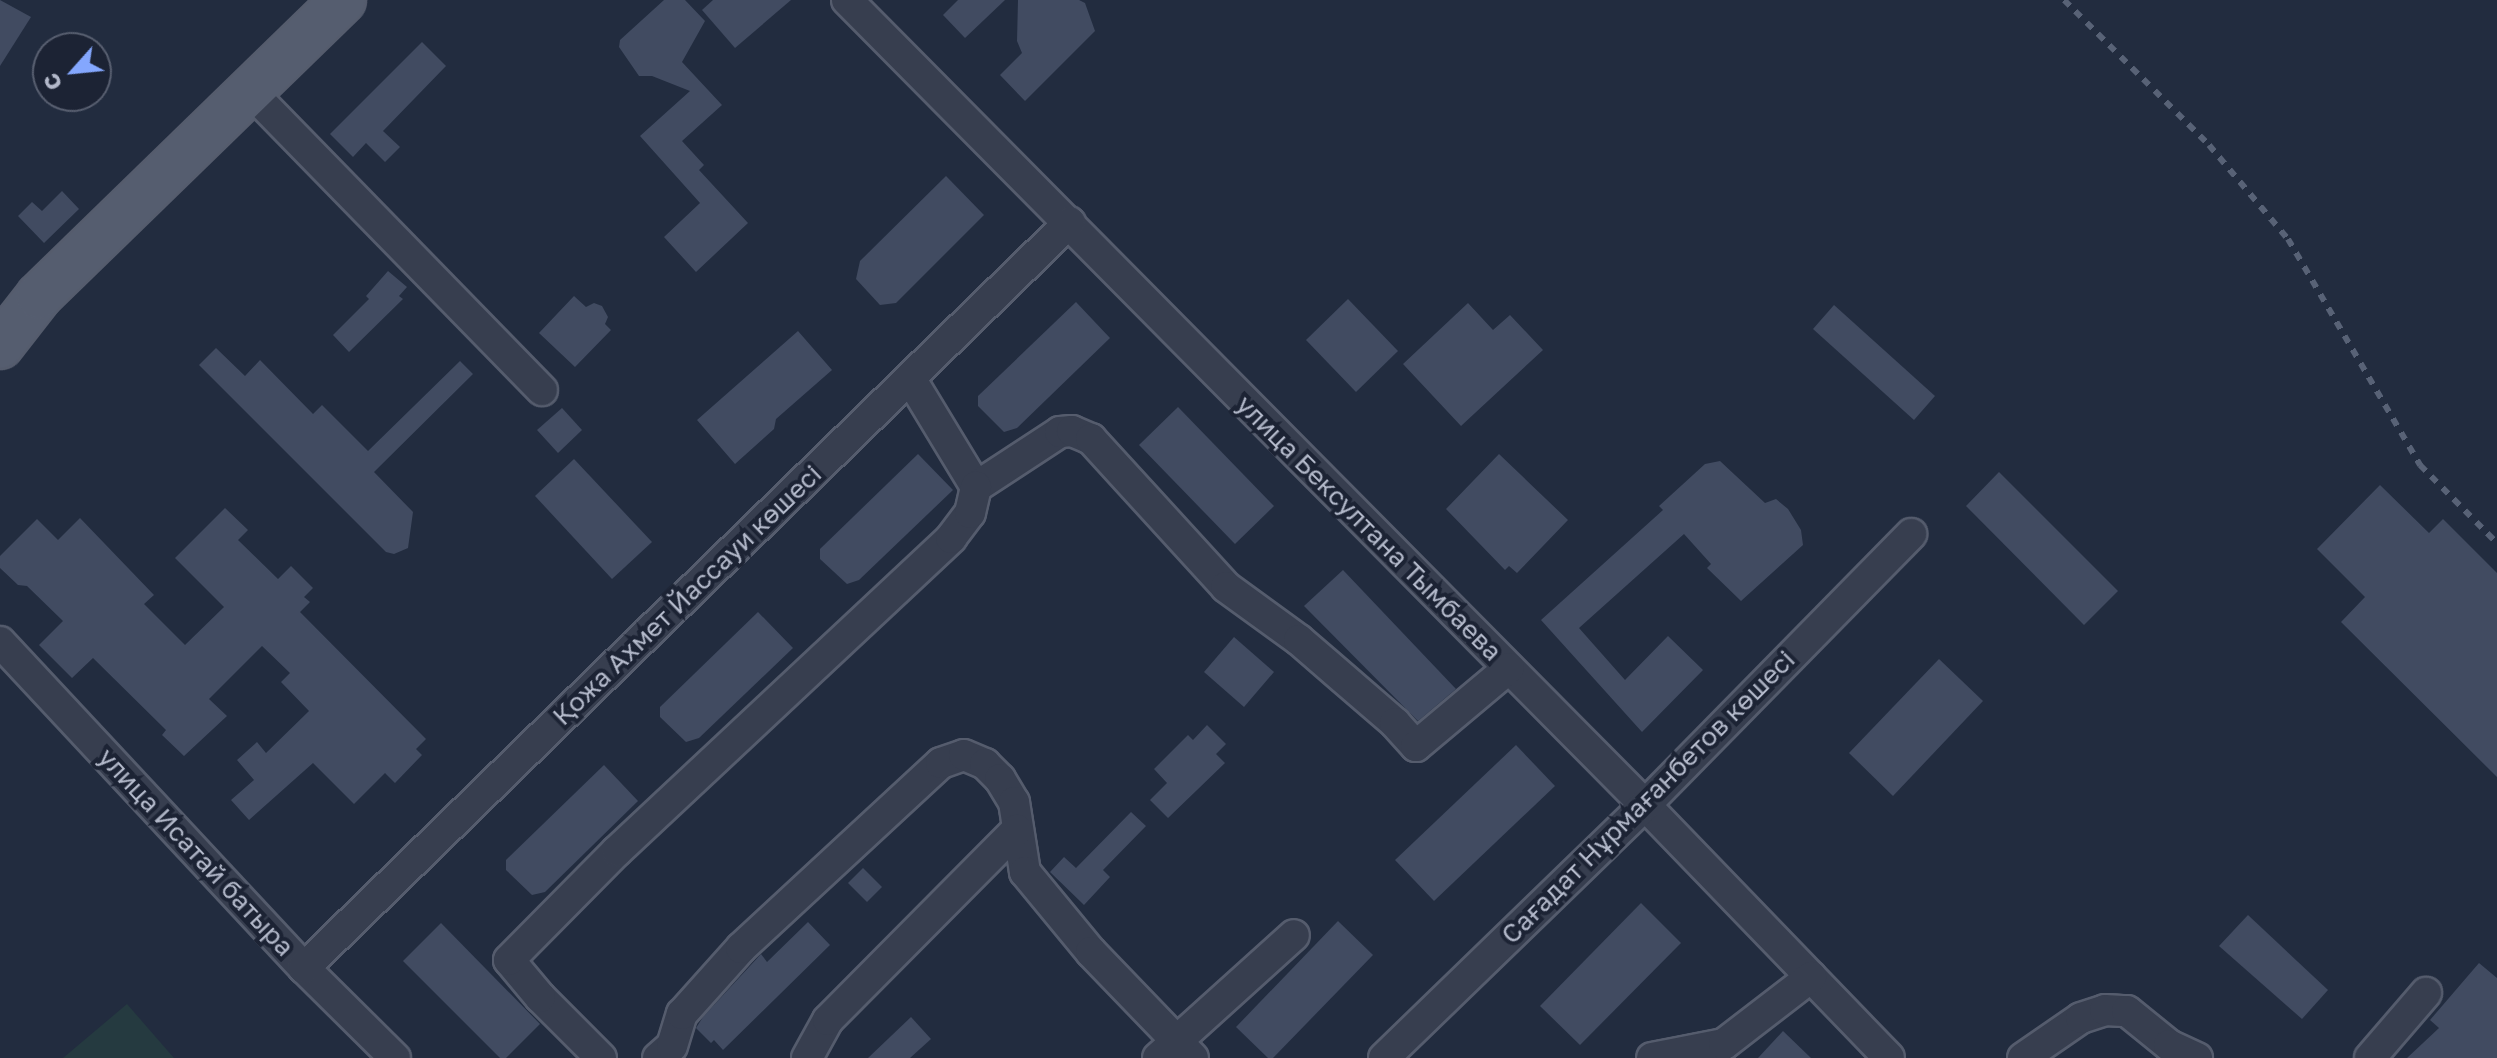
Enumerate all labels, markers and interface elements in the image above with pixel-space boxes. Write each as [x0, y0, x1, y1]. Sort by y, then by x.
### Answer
north arrow [32, 32, 112, 112]
text: С [36, 69, 68, 95]
street label: улица Бексултана Тымбаева [1230, 389, 1508, 667]
street label: Қожа Ахмет Йассауи көшесі [546, 458, 828, 732]
street label: Сағадат Нұрмағанбетов көшесі [1495, 644, 1801, 950]
street label: улица Исатай батыра [92, 742, 300, 962]

